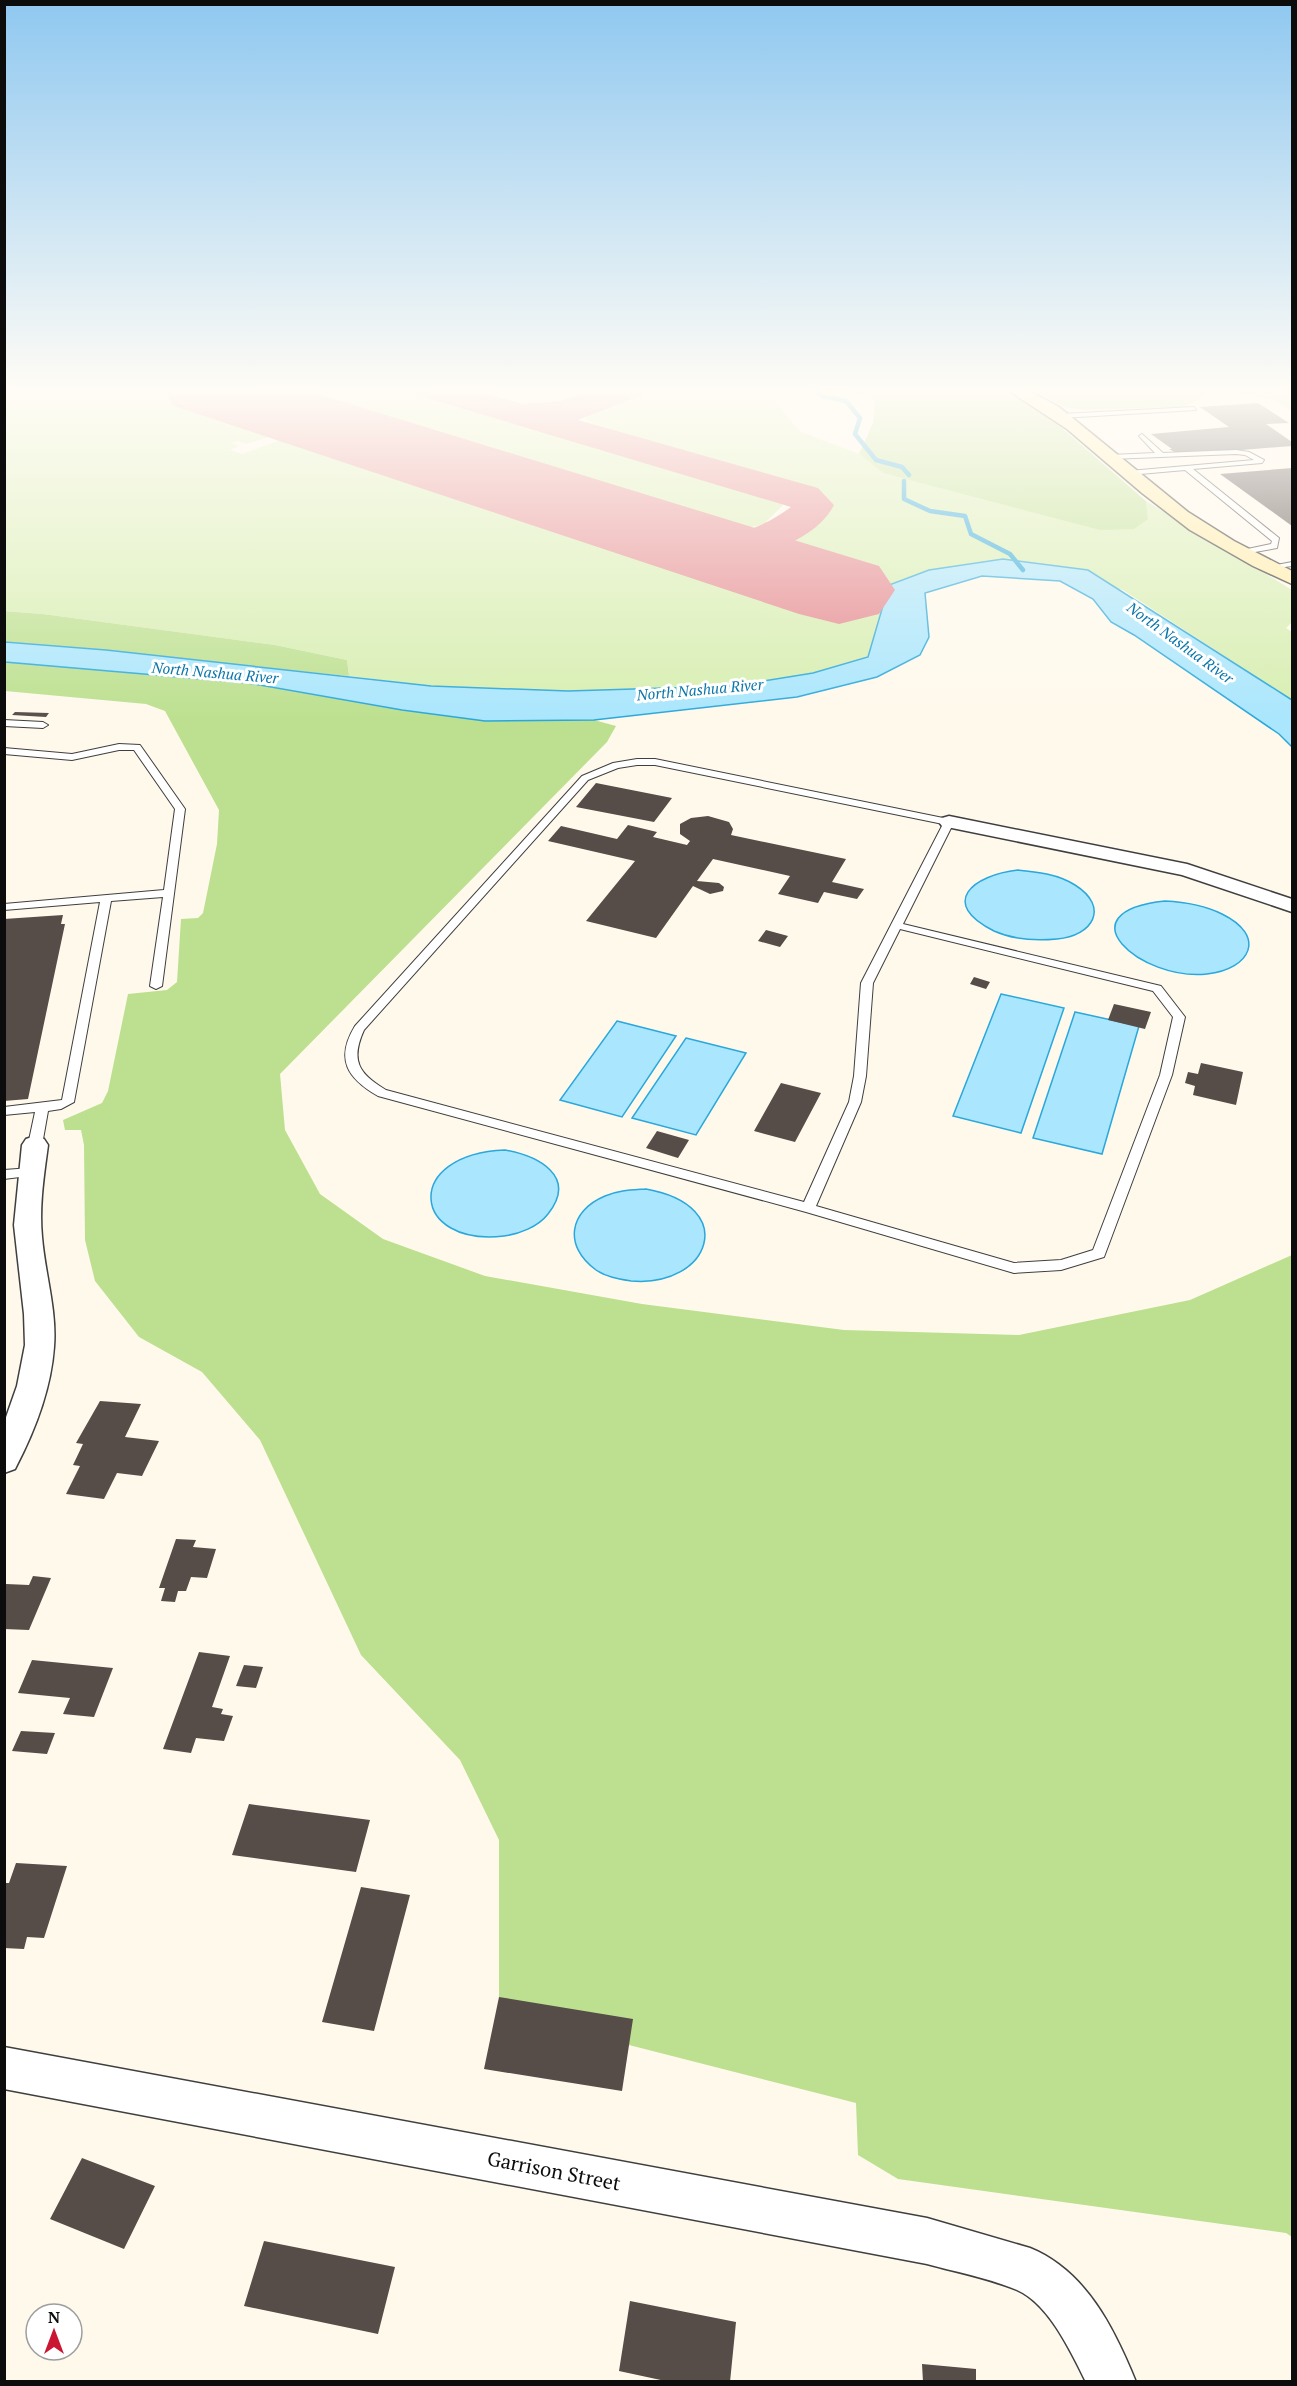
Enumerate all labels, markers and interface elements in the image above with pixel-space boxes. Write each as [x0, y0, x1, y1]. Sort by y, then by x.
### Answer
water label: North Nashua River [1123, 596, 1239, 688]
water label: North Nashua River [150, 656, 280, 688]
water label: North Nashua River [635, 673, 765, 705]
street label: Garrison Street [485, 2144, 624, 2197]
north arrow [24, 2302, 84, 2362]
text: N [48, 2306, 60, 2328]

